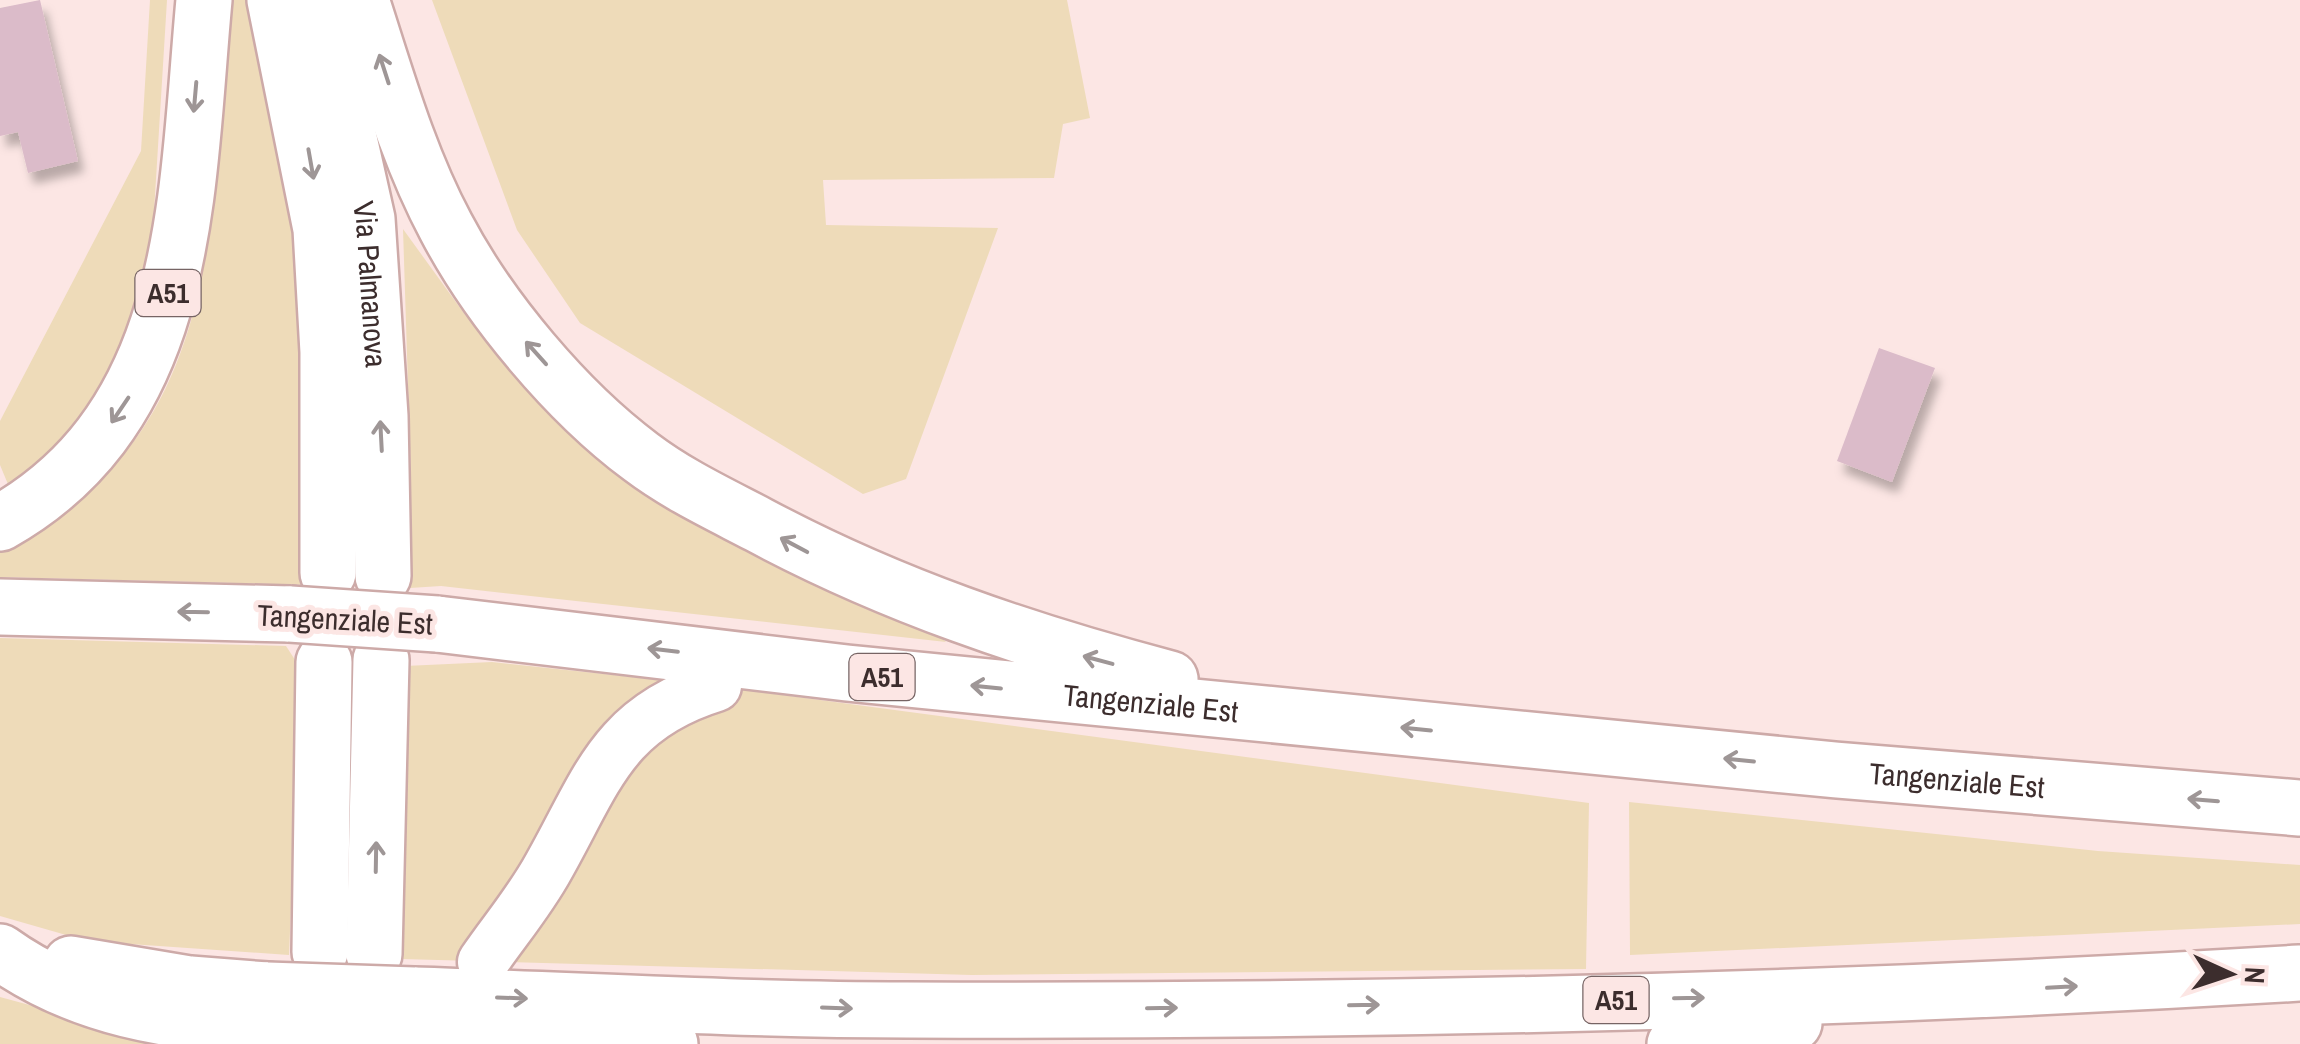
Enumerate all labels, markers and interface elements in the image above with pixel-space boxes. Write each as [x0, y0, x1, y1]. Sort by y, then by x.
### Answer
one-way arrow [373, 54, 391, 86]
one-way arrow [185, 80, 204, 113]
one-way arrow [302, 147, 321, 179]
street label: Via Palmanova [344, 197, 397, 369]
road number: A51 [136, 270, 200, 316]
one-way arrow [524, 341, 547, 366]
one-way arrow [110, 395, 131, 424]
one-way arrow [371, 421, 390, 453]
one-way arrow [780, 535, 810, 554]
street label: Tangenziale Est [256, 594, 434, 644]
one-way arrow [177, 602, 209, 621]
one-way arrow [648, 640, 680, 659]
one-way arrow [1082, 649, 1114, 668]
road number: A51 [850, 654, 914, 700]
street label: Tangenziale Est [1061, 674, 1240, 731]
one-way arrow [971, 677, 1003, 696]
one-way arrow [1400, 719, 1432, 738]
one-way arrow [1724, 751, 1756, 770]
street label: Tangenziale Est [1868, 753, 2046, 807]
one-way arrow [2187, 790, 2219, 809]
one-way arrow [367, 841, 386, 873]
north arrow [2180, 924, 2280, 1024]
text: N [2236, 966, 2274, 985]
road number: A51 [1584, 977, 1648, 1023]
one-way arrow [2046, 977, 2078, 996]
one-way arrow [495, 989, 527, 1008]
one-way arrow [1673, 989, 1705, 1008]
one-way arrow [1348, 995, 1380, 1014]
one-way arrow [1145, 998, 1177, 1017]
one-way arrow [820, 999, 852, 1018]

